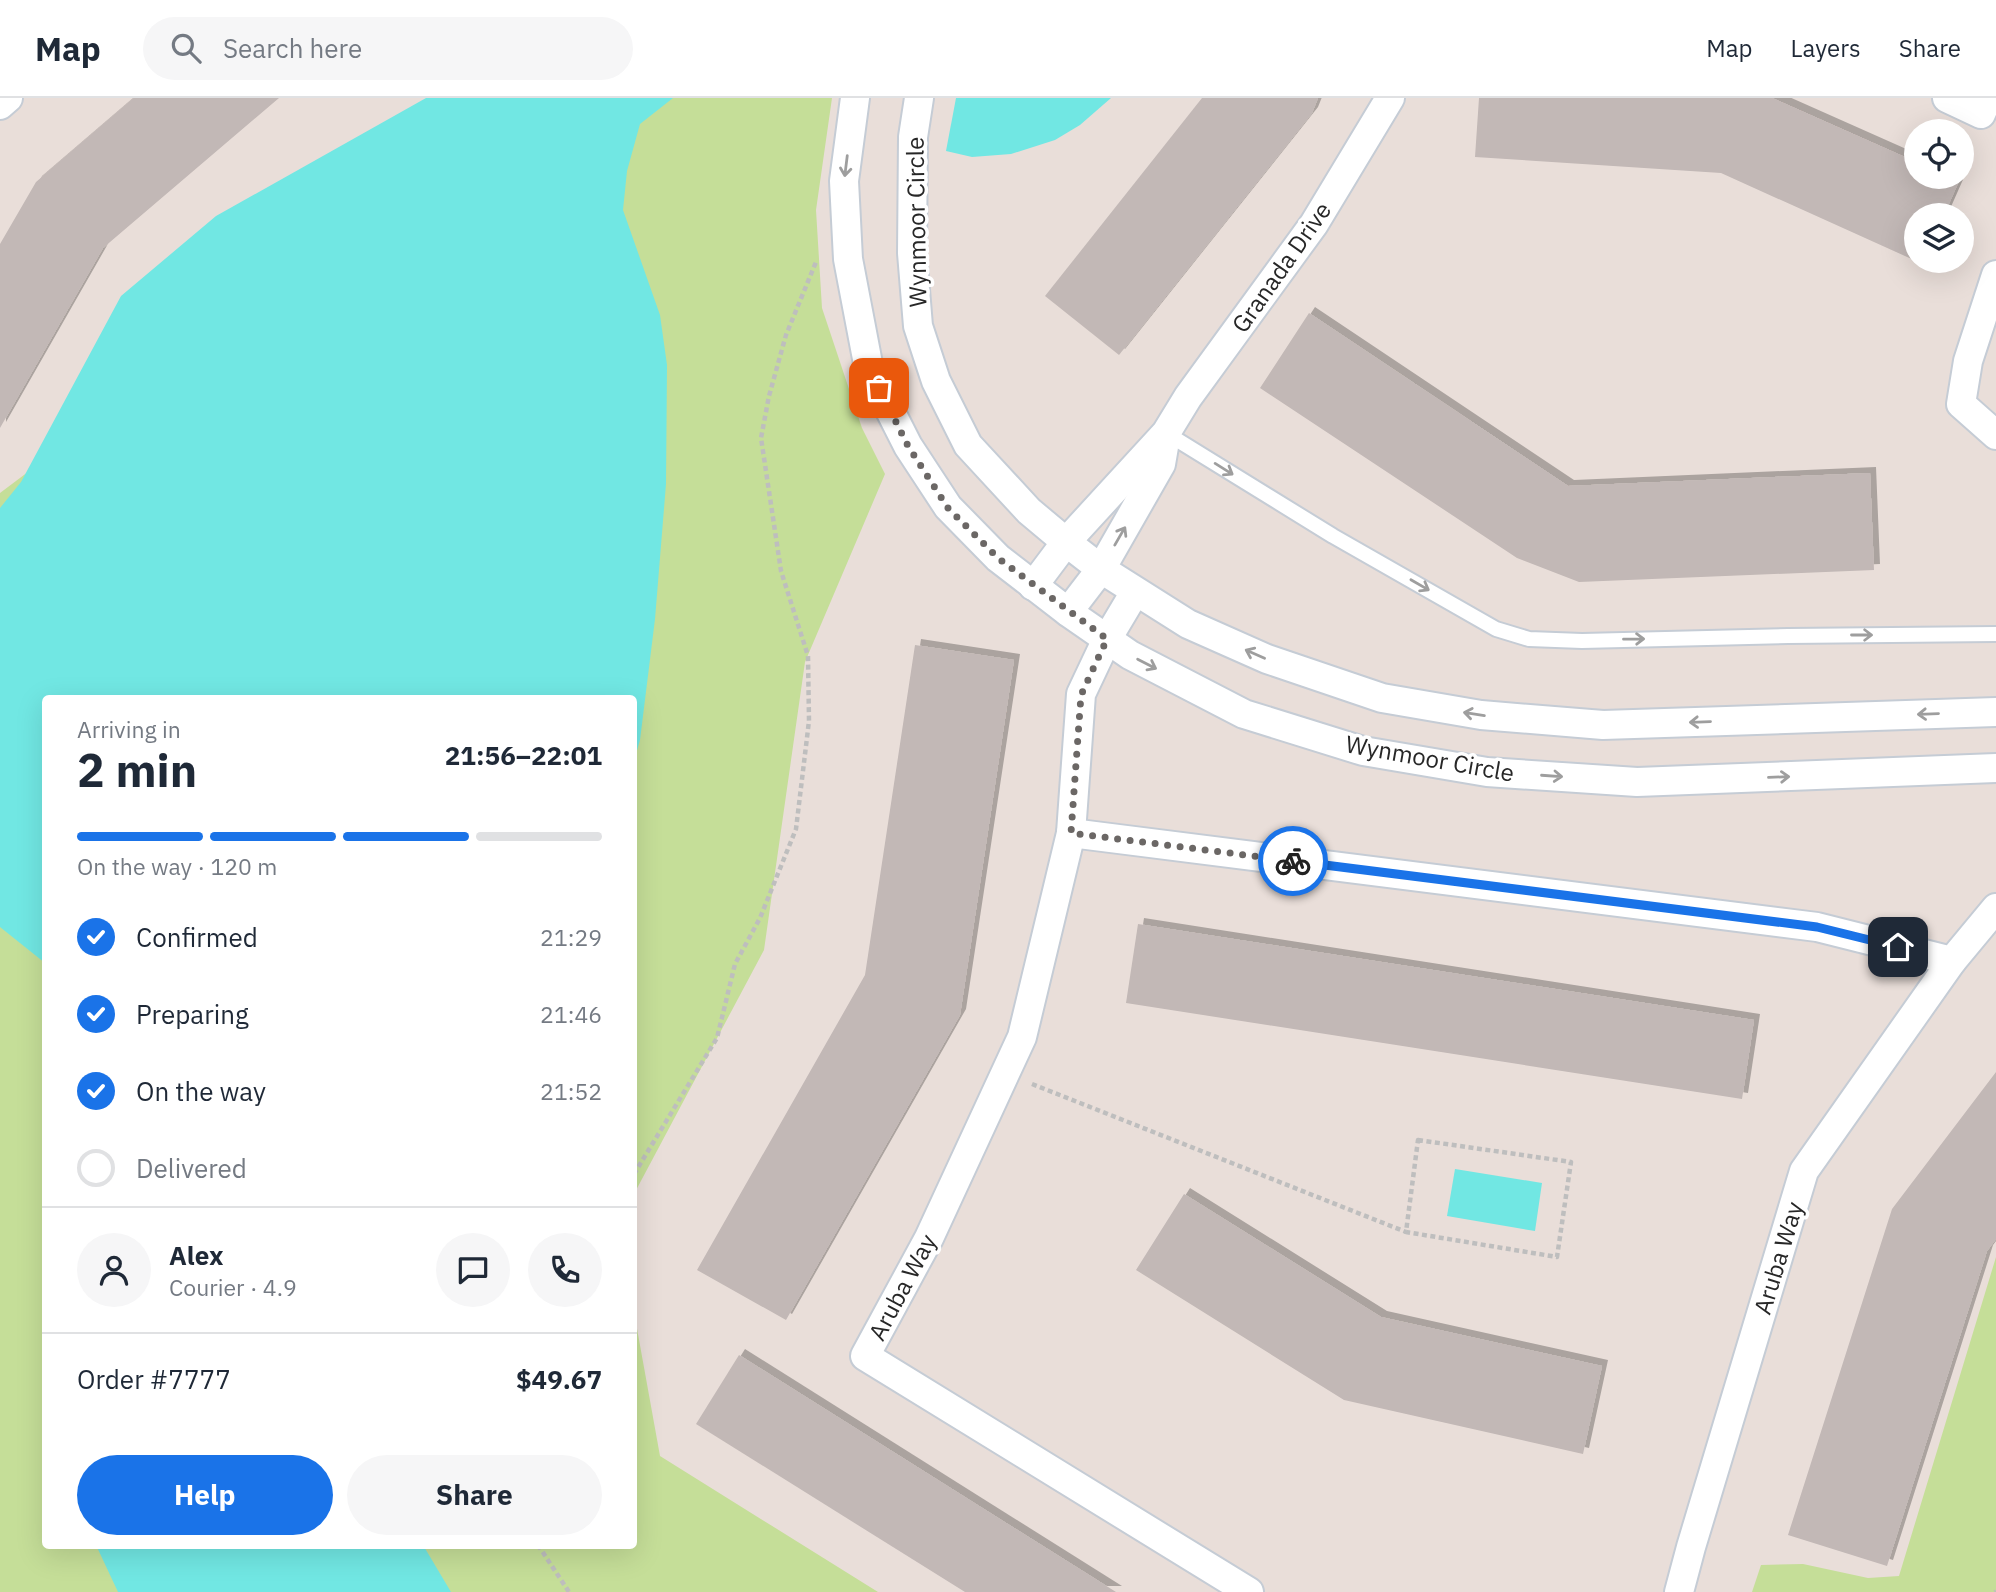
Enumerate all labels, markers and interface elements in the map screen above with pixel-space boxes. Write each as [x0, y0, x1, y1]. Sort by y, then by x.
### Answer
search box [143, 17, 633, 80]
text: Map [35, 27, 101, 70]
icon: search [167, 29, 205, 67]
text: Search here [223, 31, 362, 65]
text: Map [1706, 32, 1753, 64]
text: Layers [1791, 32, 1861, 64]
text: Share [1899, 32, 1961, 64]
map controls [1904, 119, 1974, 273]
button: locate [1904, 119, 1974, 189]
street label: Wynmoor Circle [899, 136, 933, 308]
one-way arrow [840, 154, 853, 177]
street label: Granada Drive [1224, 195, 1338, 339]
button: layers [1904, 203, 1974, 273]
pin [849, 358, 909, 418]
icon: bag [860, 369, 898, 407]
one-way arrow [1214, 462, 1234, 476]
one-way arrow [1113, 526, 1127, 546]
one-way arrow [1409, 578, 1429, 592]
one-way arrow [1850, 628, 1873, 642]
one-way arrow [1622, 633, 1645, 646]
one-way arrow [1245, 647, 1266, 660]
one-way arrow [1136, 658, 1157, 671]
one-way arrow [1463, 707, 1485, 720]
one-way arrow [1917, 708, 1940, 721]
text: Arriving in [77, 714, 181, 744]
one-way arrow [1689, 715, 1712, 729]
street label: Wynmoor Circle [1343, 727, 1517, 789]
text: 21:56–22:01 [445, 738, 602, 772]
text: 2 min [77, 740, 197, 800]
one-way arrow [1540, 770, 1563, 783]
one-way arrow [1767, 770, 1790, 783]
courier [1258, 826, 1328, 896]
icon: bike [1274, 842, 1312, 880]
text: On the way · 120 m [77, 851, 277, 881]
pin [1868, 917, 1928, 977]
icon: check [77, 918, 115, 956]
text: Confirmed [136, 920, 258, 954]
text: 21:29 [540, 922, 602, 952]
icon: home [1879, 928, 1917, 966]
icon: check [77, 995, 115, 1033]
text: Preparing [136, 997, 249, 1031]
text: 21:46 [540, 999, 602, 1029]
icon: check [77, 1072, 115, 1110]
text: On the way [136, 1074, 266, 1108]
text: 21:52 [540, 1076, 602, 1106]
text: Delivered [136, 1151, 247, 1185]
street label: Aruba Way [1746, 1198, 1810, 1318]
street label: Aruba Way [861, 1228, 943, 1346]
button: person [77, 1233, 151, 1307]
button: chat [436, 1233, 510, 1307]
button: phone [528, 1233, 602, 1307]
text: Alex [169, 1238, 223, 1272]
text: Courier · 4.9 [169, 1272, 297, 1302]
text: Order #7777 [77, 1362, 231, 1396]
text: $49.67 [516, 1362, 602, 1396]
button: Help [77, 1455, 333, 1535]
button: Share [347, 1455, 602, 1535]

